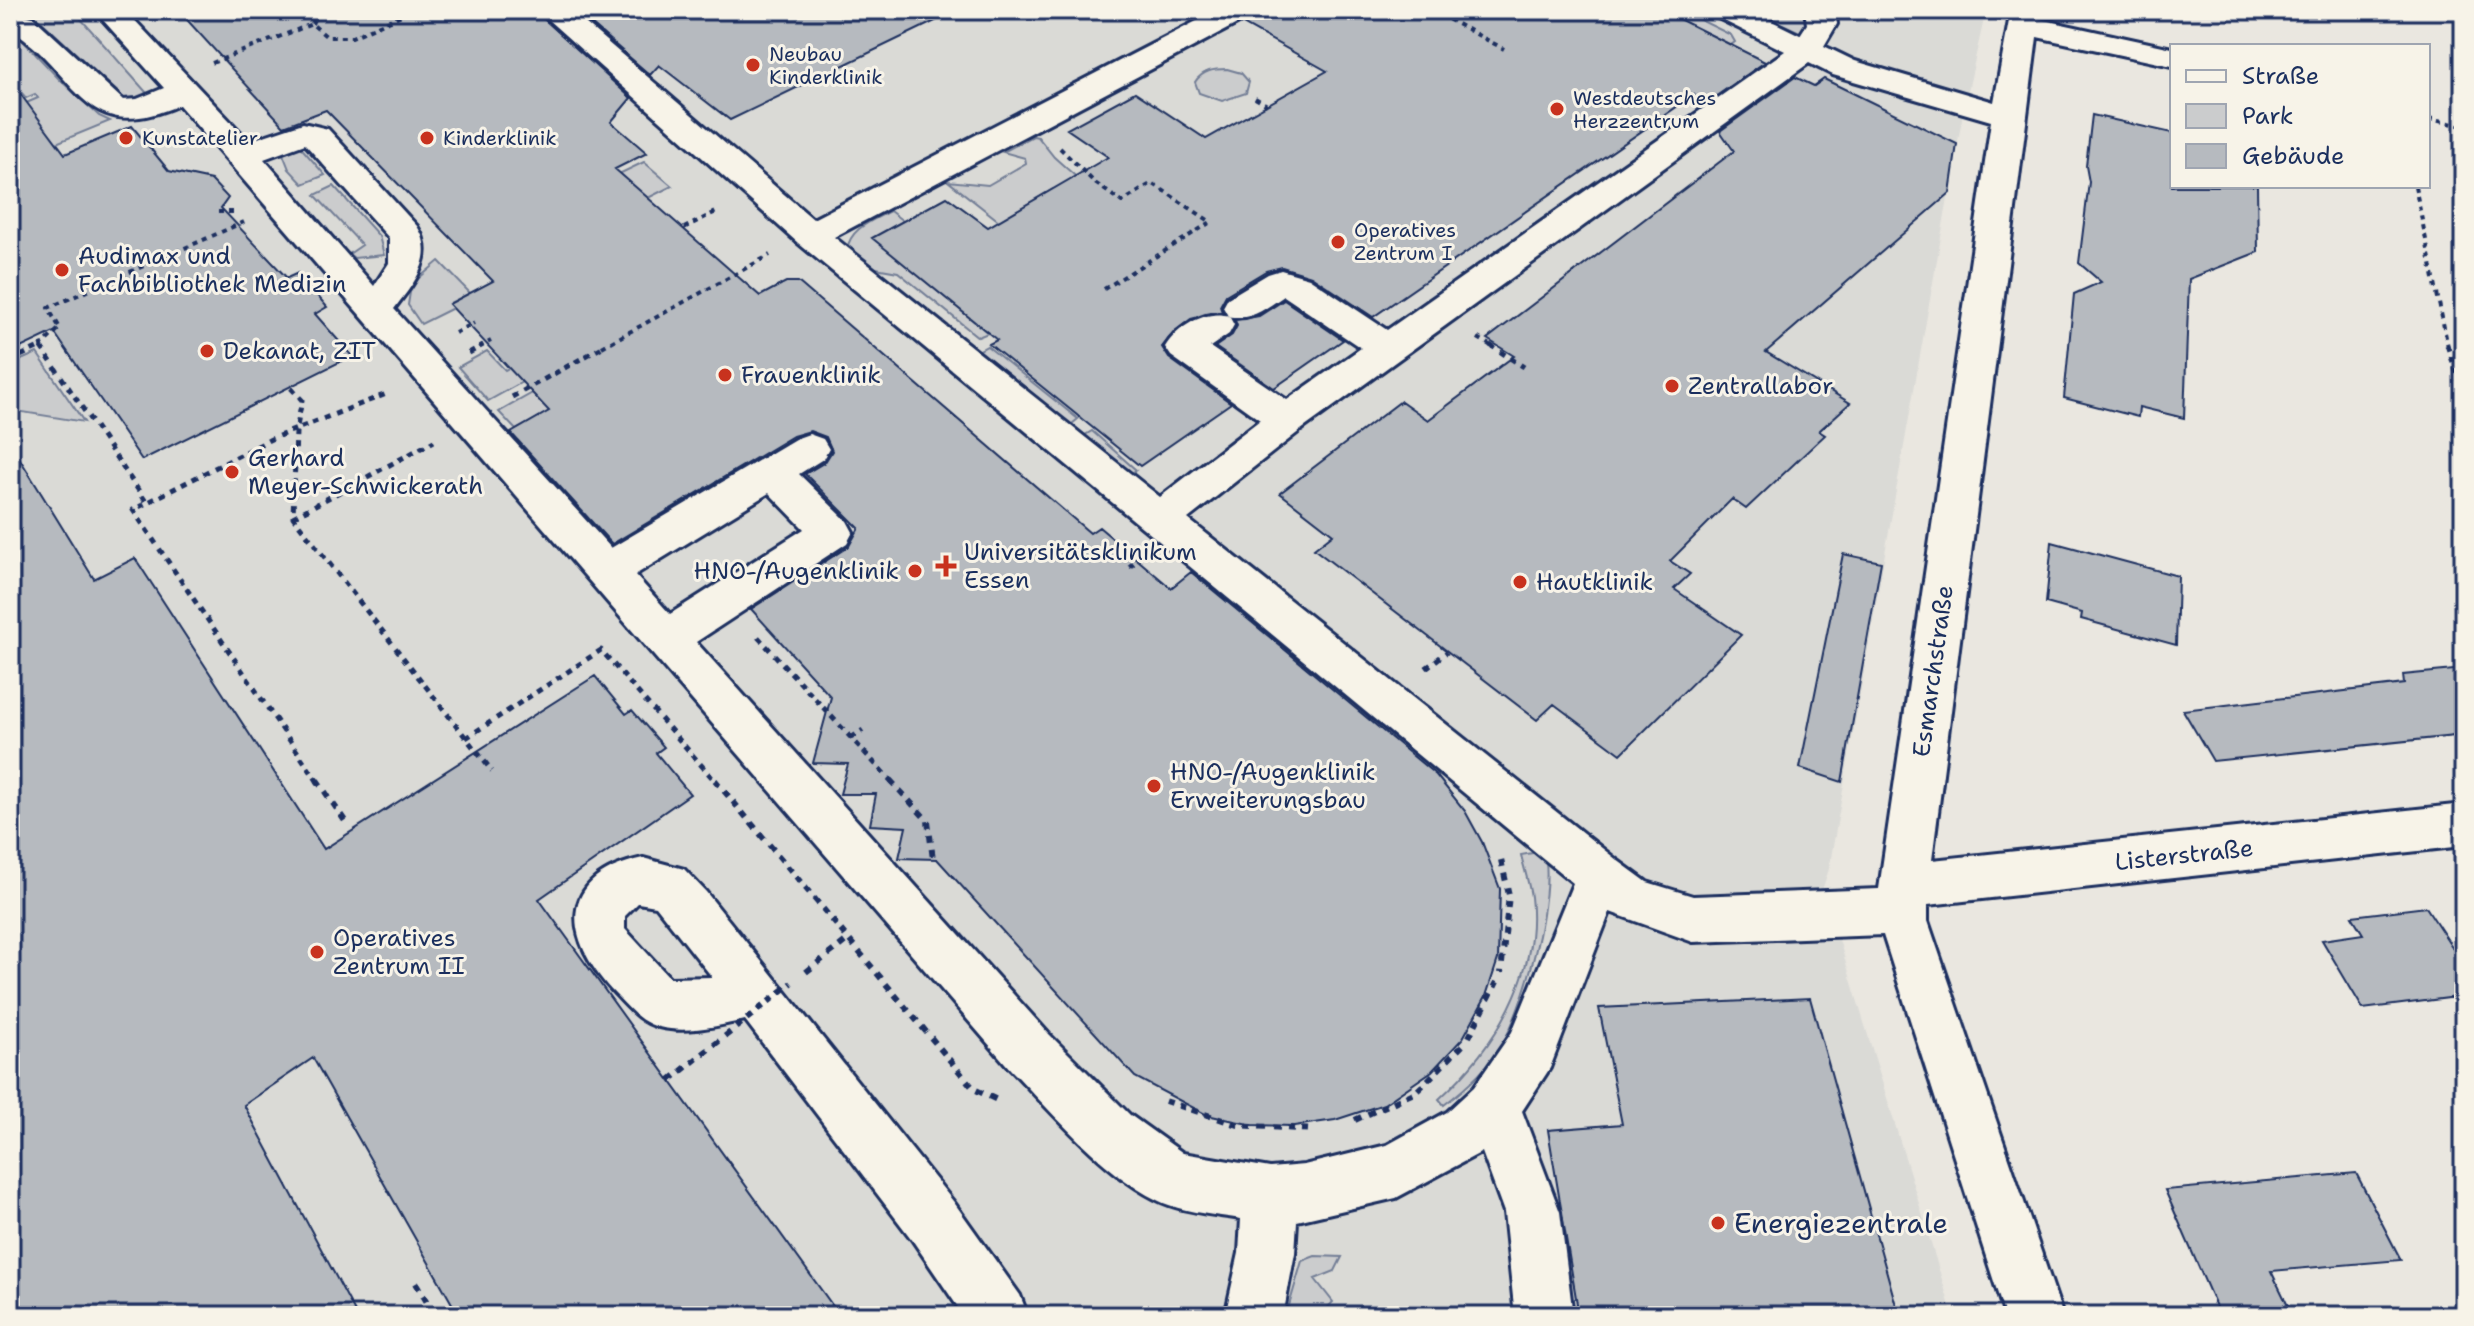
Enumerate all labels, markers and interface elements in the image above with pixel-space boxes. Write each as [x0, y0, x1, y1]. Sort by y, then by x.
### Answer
place label: Neubau Kinderklinik [769, 41, 883, 90]
legend [2170, 44, 2430, 188]
marker: Neubau Kinderklinik [744, 56, 762, 74]
text: Straße [2242, 60, 2319, 92]
place label: Westdeutsches Herzzentrum [1573, 85, 1716, 134]
marker: Westdeutsches Herzzentrum [1548, 100, 1566, 118]
text: Park [2242, 100, 2294, 132]
place label: Kunstatelier [142, 125, 258, 151]
place label: Kinderklinik [443, 125, 557, 151]
marker: Kunstatelier [117, 129, 135, 147]
marker: Kinderklinik [418, 129, 436, 147]
text: Gebäude [2242, 140, 2344, 172]
place label: Operatives Zentrum I [1354, 217, 1456, 266]
marker: Operatives Zentrum I [1329, 233, 1347, 251]
place label: Audimax und Fachbibliothek Medizin [78, 240, 346, 300]
marker: Audimax und Fachbibliothek Medizin [53, 261, 71, 279]
place label: Dekanat, ZIT [223, 335, 376, 367]
marker: Dekanat, ZIT [198, 342, 216, 360]
place label: Frauenklinik [741, 359, 881, 391]
marker: Frauenklinik [716, 366, 734, 384]
place label: Zentrallabor [1688, 370, 1833, 402]
marker: Zentrallabor [1663, 377, 1681, 395]
place label: Gerhard Meyer-Schwickerath [248, 442, 483, 502]
marker: Gerhard Meyer-Schwickerath [223, 463, 241, 481]
place label: Universitätsklinikum Essen [964, 536, 1197, 596]
place label: HNO-/Augenklinik [694, 555, 899, 587]
marker: Universitätsklinikum Essen [935, 555, 957, 577]
marker: HNO-/Augenklinik [906, 562, 924, 580]
place label: Hautklinik [1536, 566, 1653, 598]
marker: Hautklinik [1511, 573, 1529, 591]
street label: Esmarchstraße [1905, 583, 1961, 759]
place label: HNO-/Augenklinik Erweiterungsbau [1170, 756, 1376, 816]
marker: HNO-/Augenklinik Erweiterungsbau [1145, 777, 1163, 795]
street label: Listerstraße [2113, 832, 2255, 878]
place label: Operatives Zentrum II [333, 922, 465, 982]
marker: Operatives Zentrum II [308, 943, 326, 961]
place label: Energiezentrale [1734, 1204, 1948, 1242]
marker: Energiezentrale [1709, 1214, 1727, 1232]

